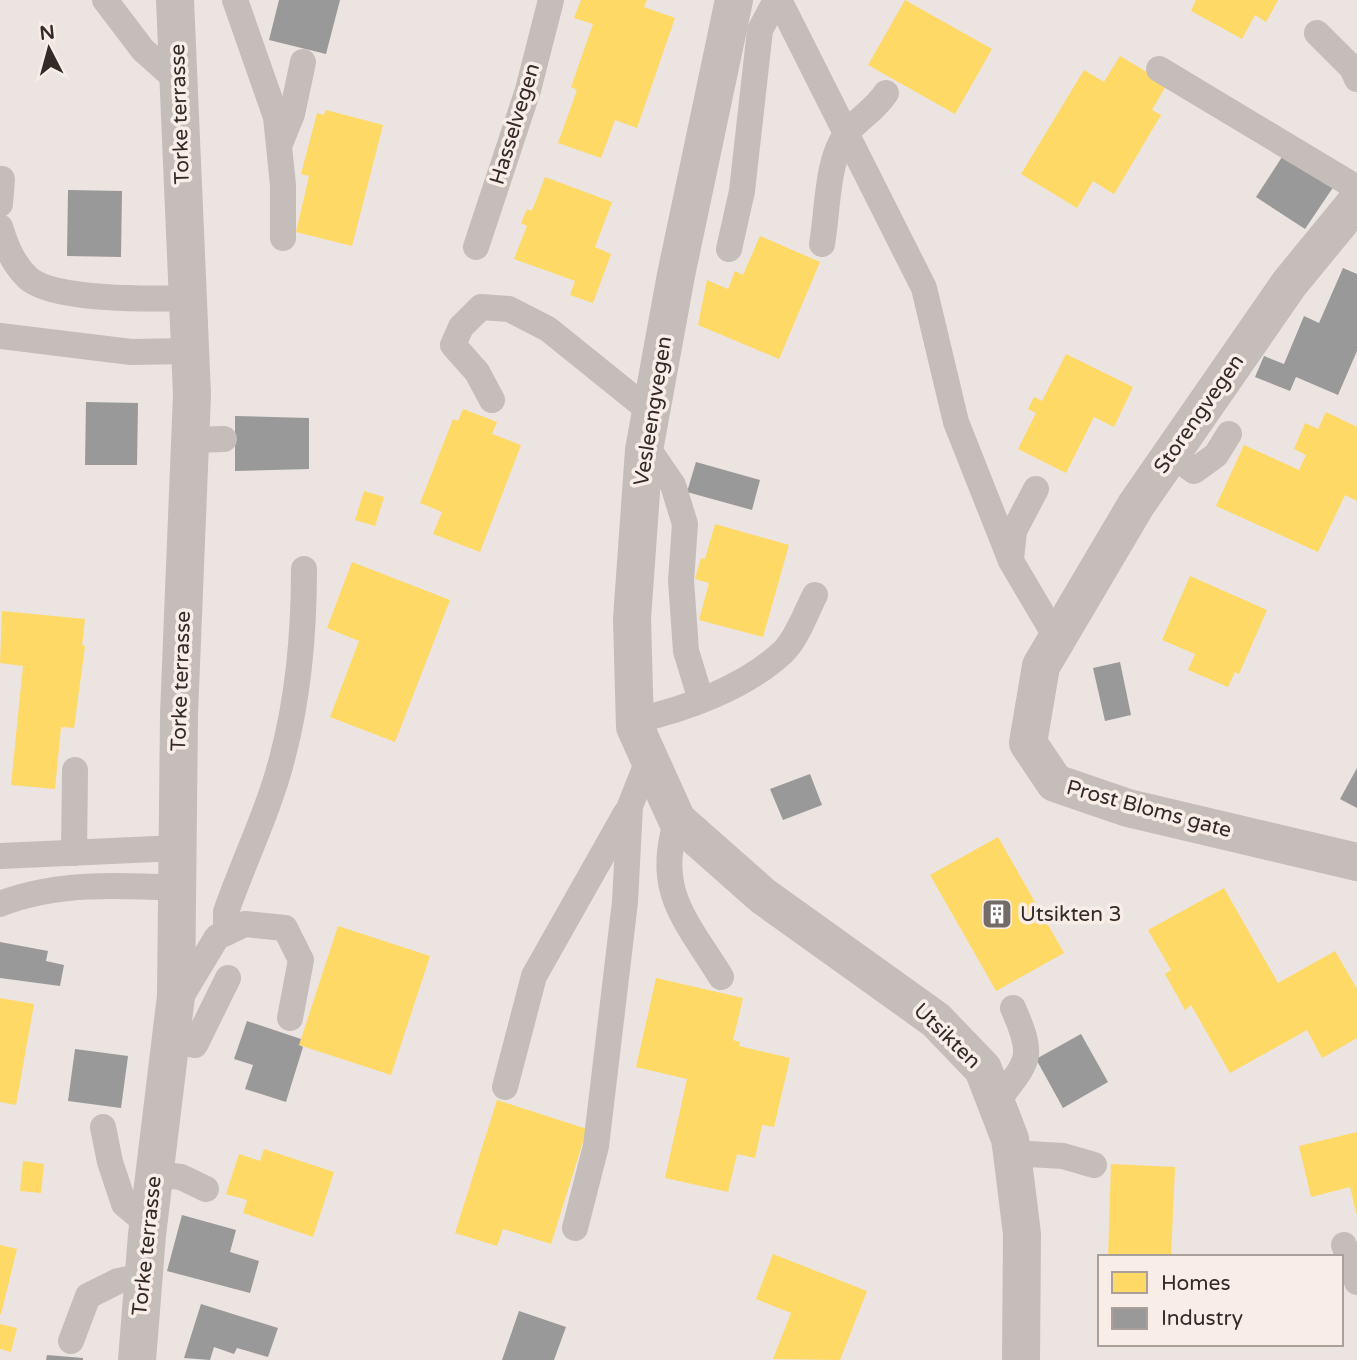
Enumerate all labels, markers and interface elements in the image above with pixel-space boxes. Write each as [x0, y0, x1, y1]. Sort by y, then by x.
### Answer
north arrow [14, 14, 84, 84]
text: N [39, 21, 56, 45]
street label: Torke terrasse [165, 43, 195, 185]
street label: Hasselvegen [485, 60, 545, 188]
street label: Vesleengvegen [629, 334, 677, 488]
street label: Storengvegen [1149, 350, 1249, 478]
street label: Torke terrasse [166, 610, 196, 752]
street label: Prost Bloms gate [1064, 775, 1234, 843]
building icon: Utsikten 3 [980, 897, 1014, 931]
place label: Utsikten 3 [1020, 902, 1122, 927]
street label: Utsikten [908, 998, 986, 1074]
street label: Torke terrasse [127, 1175, 167, 1317]
legend [1098, 1255, 1343, 1346]
text: Homes [1161, 1271, 1231, 1296]
text: Industry [1161, 1306, 1243, 1331]

